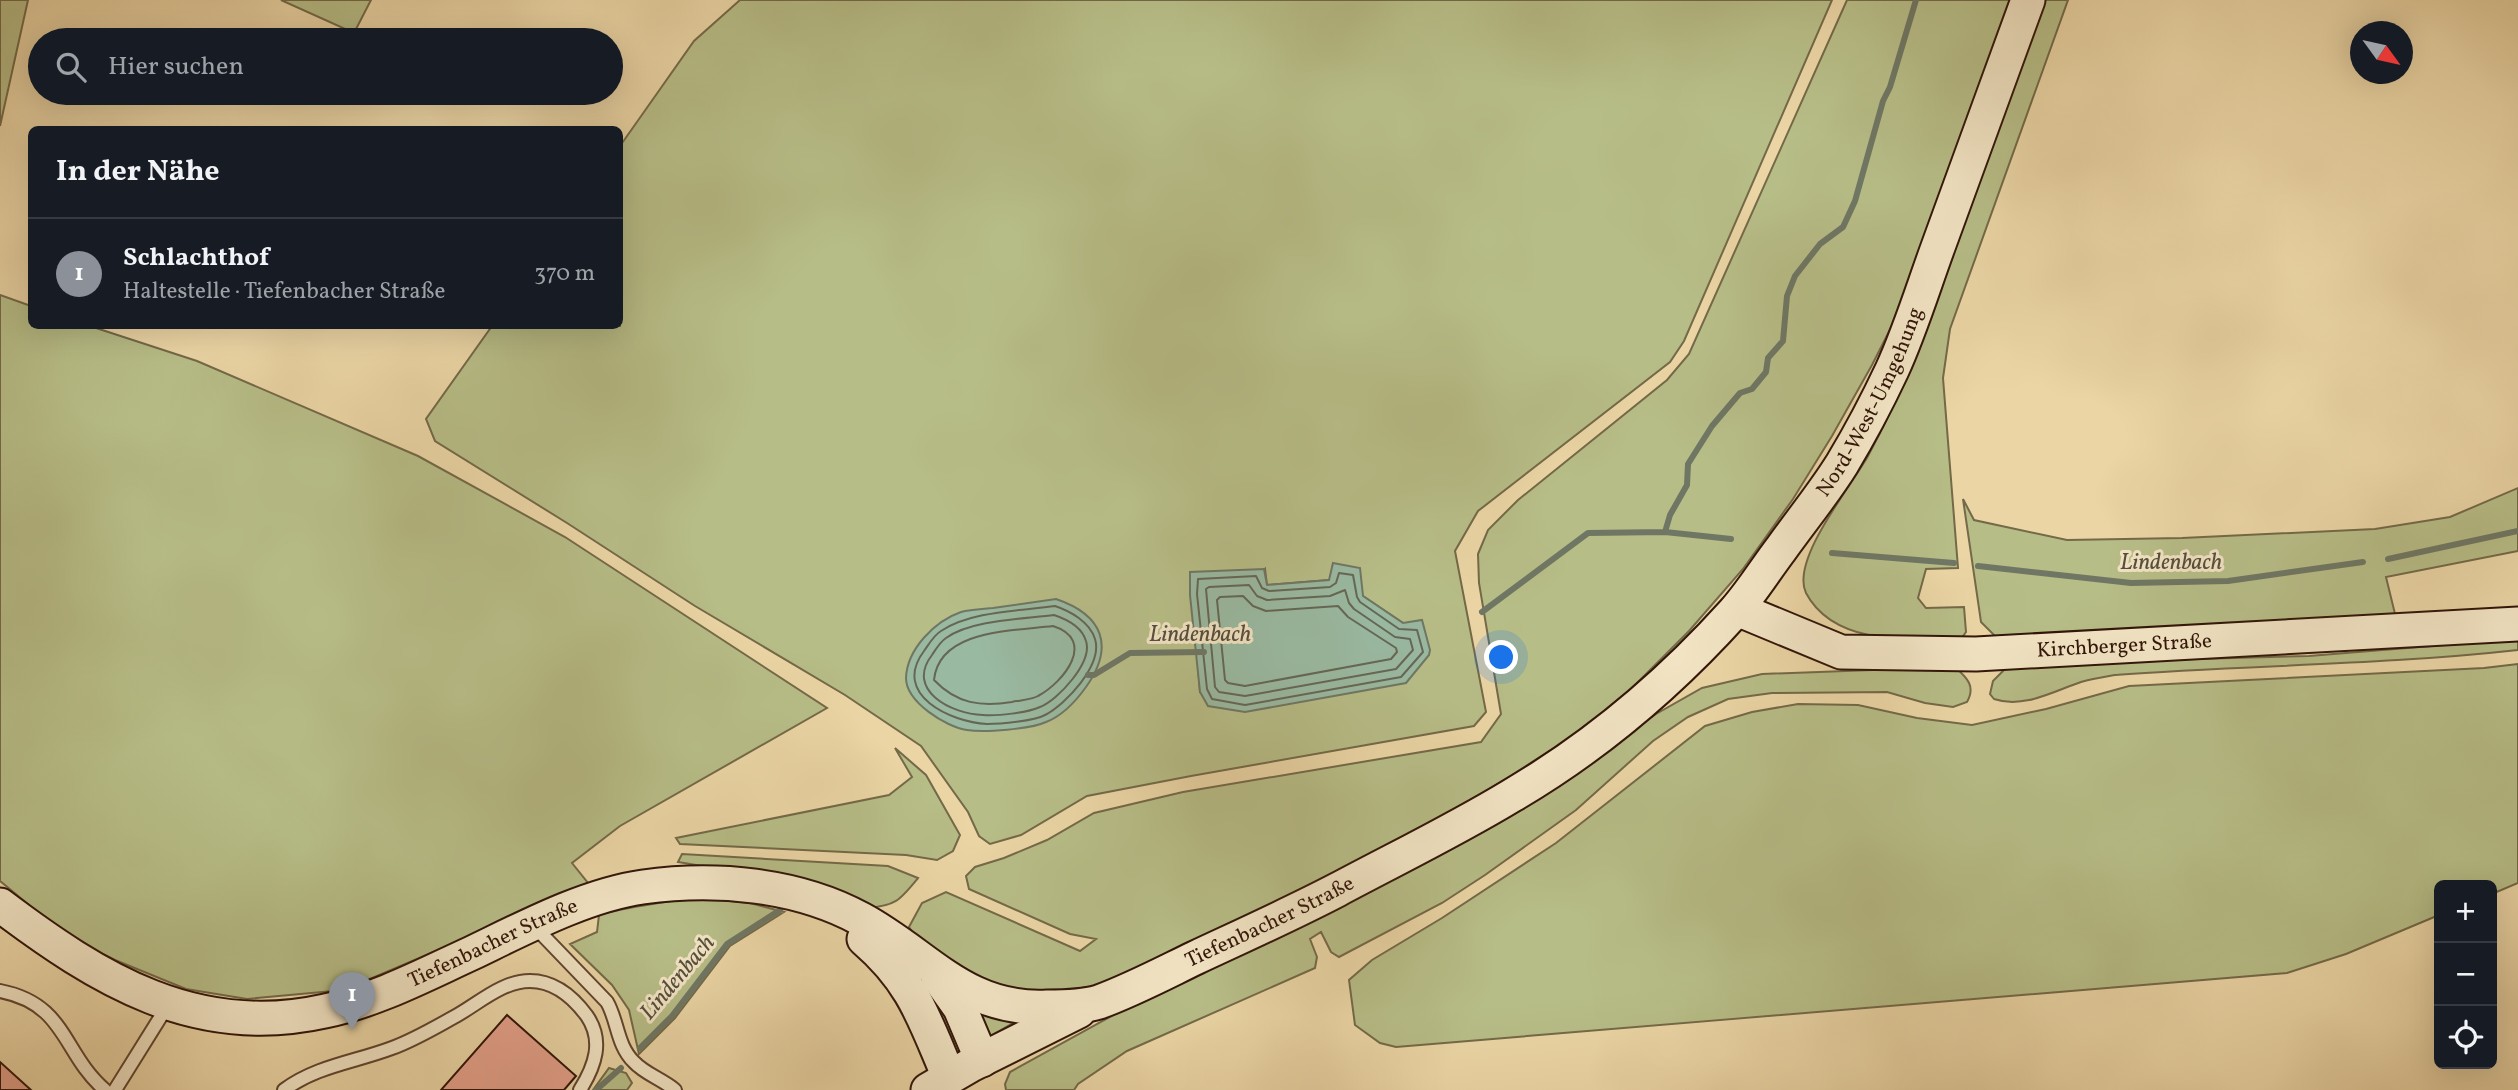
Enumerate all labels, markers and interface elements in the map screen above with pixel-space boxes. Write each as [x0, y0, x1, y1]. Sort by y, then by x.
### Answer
north arrow [2350, 21, 2413, 84]
search box [28, 28, 623, 105]
icon: search [52, 48, 90, 86]
text: Hier suchen [108, 49, 244, 85]
text: In der Nähe [56, 151, 220, 193]
text: Schlachthof [123, 240, 269, 276]
text: 1 [74, 258, 84, 290]
text: 370 m [534, 258, 595, 290]
text: Haltestelle · Tiefenbacher Straße [123, 276, 445, 308]
street label: Nord-West-Umgehung [1810, 303, 1930, 503]
water label: Lindenbach [2120, 547, 2222, 579]
water label: Lindenbach [1149, 619, 1251, 651]
street label: Kirchberger Straße [2036, 626, 2213, 665]
your location [1484, 640, 1518, 674]
street label: Tiefenbacher Straße [1180, 869, 1359, 975]
map controls [2434, 880, 2497, 1069]
button: + [2434, 880, 2497, 943]
street label: Tiefenbacher Straße [403, 892, 582, 995]
water label: Lindenbach [633, 929, 723, 1027]
button: − [2434, 943, 2497, 1006]
pin: 1 [329, 972, 375, 1030]
button: locate [2434, 1006, 2497, 1069]

